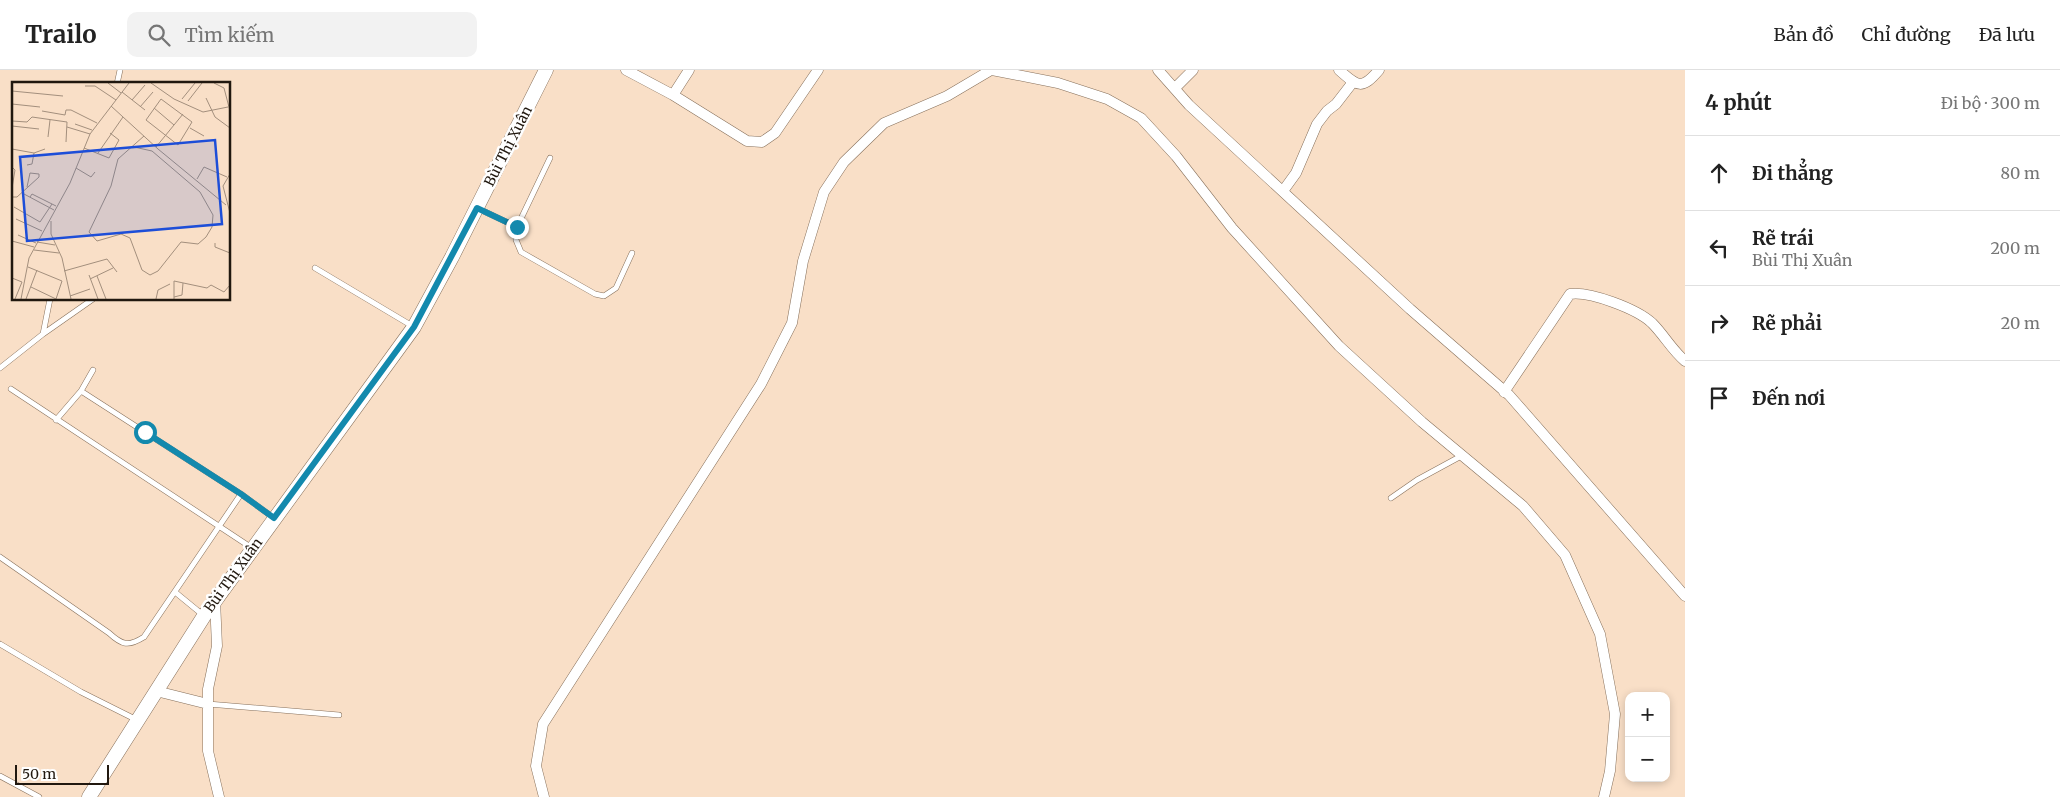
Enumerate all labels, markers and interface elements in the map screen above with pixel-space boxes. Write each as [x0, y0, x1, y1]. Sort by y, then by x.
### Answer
search box [127, 12, 477, 57]
text: Trailo [25, 19, 97, 50]
icon: search [145, 21, 173, 49]
text: Tìm kiếm [185, 23, 274, 47]
text: Bản đồ [1774, 23, 1833, 46]
text: Chỉ đường [1861, 23, 1951, 46]
text: Đã lưu [1979, 23, 2035, 46]
inset map [12, 82, 230, 300]
text: 4 phút [1705, 89, 1772, 116]
text: Đi bộ · 300 m [1941, 93, 2040, 113]
street label: Bùi Thị Xuân [480, 103, 536, 189]
icon: ahead [1705, 159, 1733, 187]
text: Đi thẳng [1752, 161, 1833, 185]
text: 80 m [2001, 163, 2040, 183]
route end [506, 216, 529, 239]
text: Rẽ trái [1752, 226, 1814, 250]
icon: left [1705, 234, 1733, 262]
text: 200 m [1990, 238, 2040, 258]
text: Bùi Thị Xuân [1752, 250, 1852, 270]
icon: right [1705, 309, 1733, 337]
text: Rẽ phải [1752, 311, 1822, 335]
text: 20 m [2001, 313, 2040, 333]
icon: arrive [1705, 384, 1733, 412]
text: Đến nơi [1752, 386, 1825, 410]
route start [134, 421, 157, 444]
street label: Bùi Thị Xuân [200, 534, 266, 616]
map controls [1625, 692, 1670, 782]
button: + [1625, 692, 1670, 737]
button: − [1625, 737, 1670, 782]
scale bar [15, 762, 109, 785]
text: 50 m [22, 765, 56, 783]

